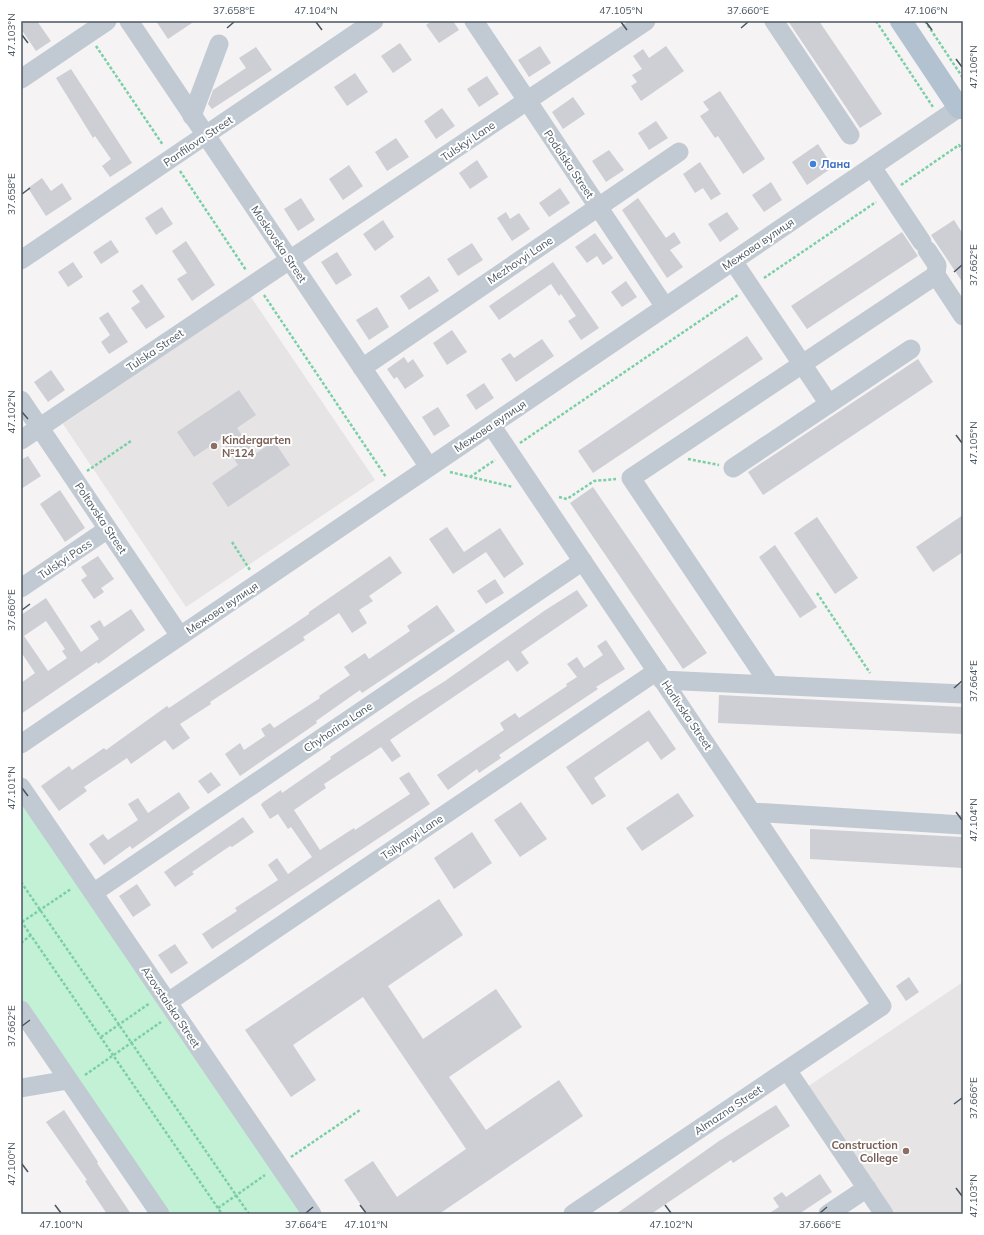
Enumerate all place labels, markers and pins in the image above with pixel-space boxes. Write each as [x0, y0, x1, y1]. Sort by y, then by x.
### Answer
place label: Лана [821, 157, 850, 171]
marker: Лана [808, 159, 818, 169]
place label: Kindergarten №124 [222, 433, 291, 460]
marker: Kindergarten №124 [209, 441, 219, 451]
place label: Construction College [831, 1138, 898, 1165]
marker: Construction College [901, 1146, 911, 1156]

